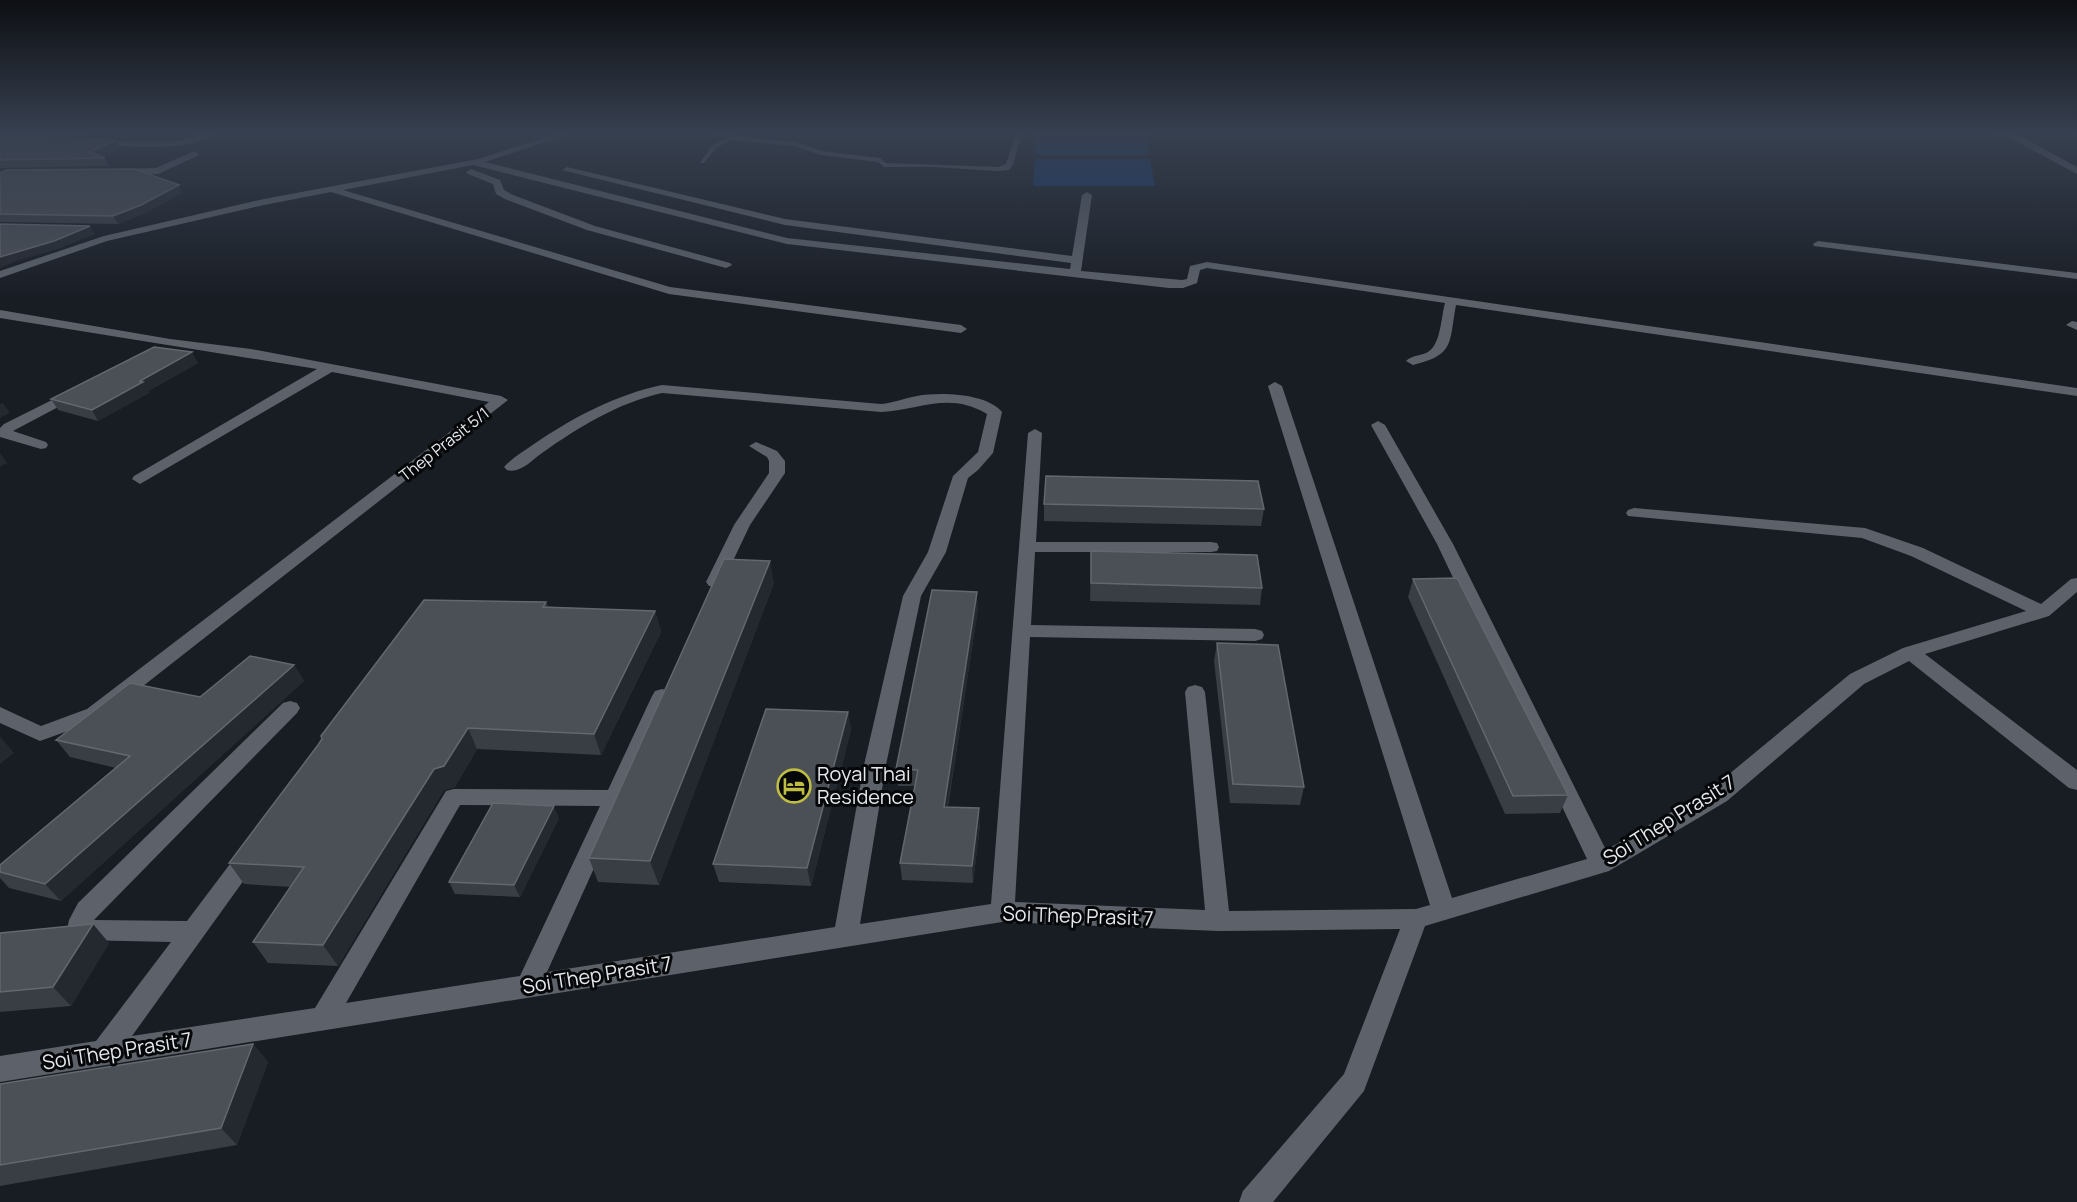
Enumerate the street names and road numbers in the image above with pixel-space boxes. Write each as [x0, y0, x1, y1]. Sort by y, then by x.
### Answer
street label: Thep Prasit 5/1 [395, 402, 493, 486]
street label: Soi Thep Prasit 7 [1598, 768, 1740, 871]
street label: Soi Thep Prasit 7 [1002, 899, 1154, 932]
street label: Soi Thep Prasit 7 [520, 949, 674, 1000]
street label: Soi Thep Prasit 7 [40, 1025, 194, 1076]

